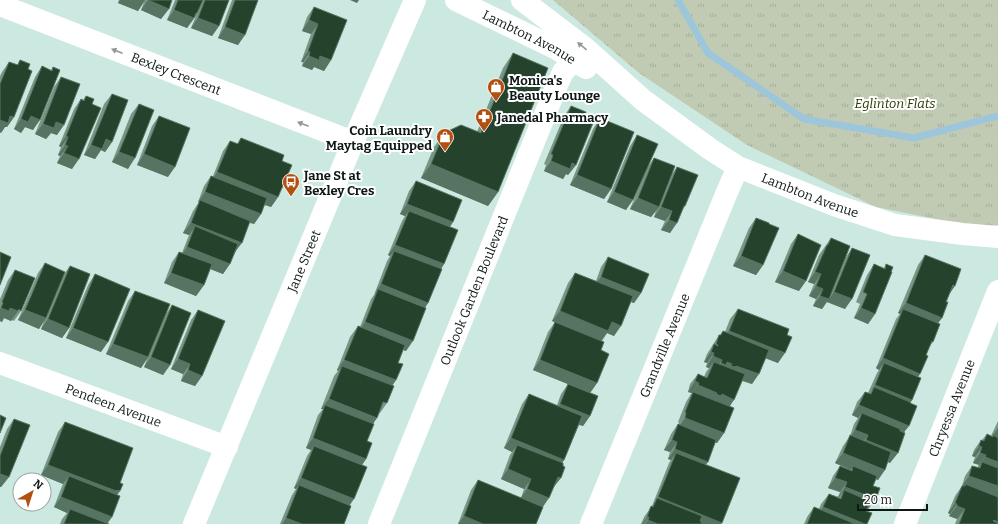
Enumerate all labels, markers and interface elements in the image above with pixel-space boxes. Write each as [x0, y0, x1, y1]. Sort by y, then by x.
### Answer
street label: Lambton Avenue [480, 7, 579, 67]
one-way arrow [577, 42, 588, 51]
one-way arrow [111, 48, 122, 54]
street label: Bexley Crescent [129, 49, 224, 98]
place label: Monica's Beauty Lounge [509, 73, 600, 103]
shop icon: Monica's Beauty Lounge [486, 77, 506, 102]
park label: Eglinton Flats [855, 96, 935, 111]
pharmacy icon: Janedal Pharmacy [474, 107, 494, 132]
place label: Janedal Pharmacy [496, 110, 609, 125]
one-way arrow [297, 120, 309, 126]
place label: Coin Laundry Maytag Equipped [326, 123, 433, 153]
shop icon: Coin Laundry Maytag Equipped [435, 127, 455, 152]
place label: Jane St at Bexley Cres [303, 168, 374, 198]
street label: Lambton Avenue [760, 170, 861, 220]
bus stop icon: Jane St at Bexley Cres [281, 172, 301, 197]
street label: Outlook Garden Boulevard [437, 213, 511, 367]
street label: Jane Street [284, 227, 323, 295]
street label: Grandville Avenue [636, 291, 692, 400]
street label: Chryessa Avenue [925, 357, 978, 459]
street label: Pendeen Avenue [63, 380, 164, 430]
north arrow [12, 472, 52, 512]
text: N [31, 477, 46, 493]
scale bar [858, 486, 927, 512]
text: 20 m [864, 493, 893, 507]

